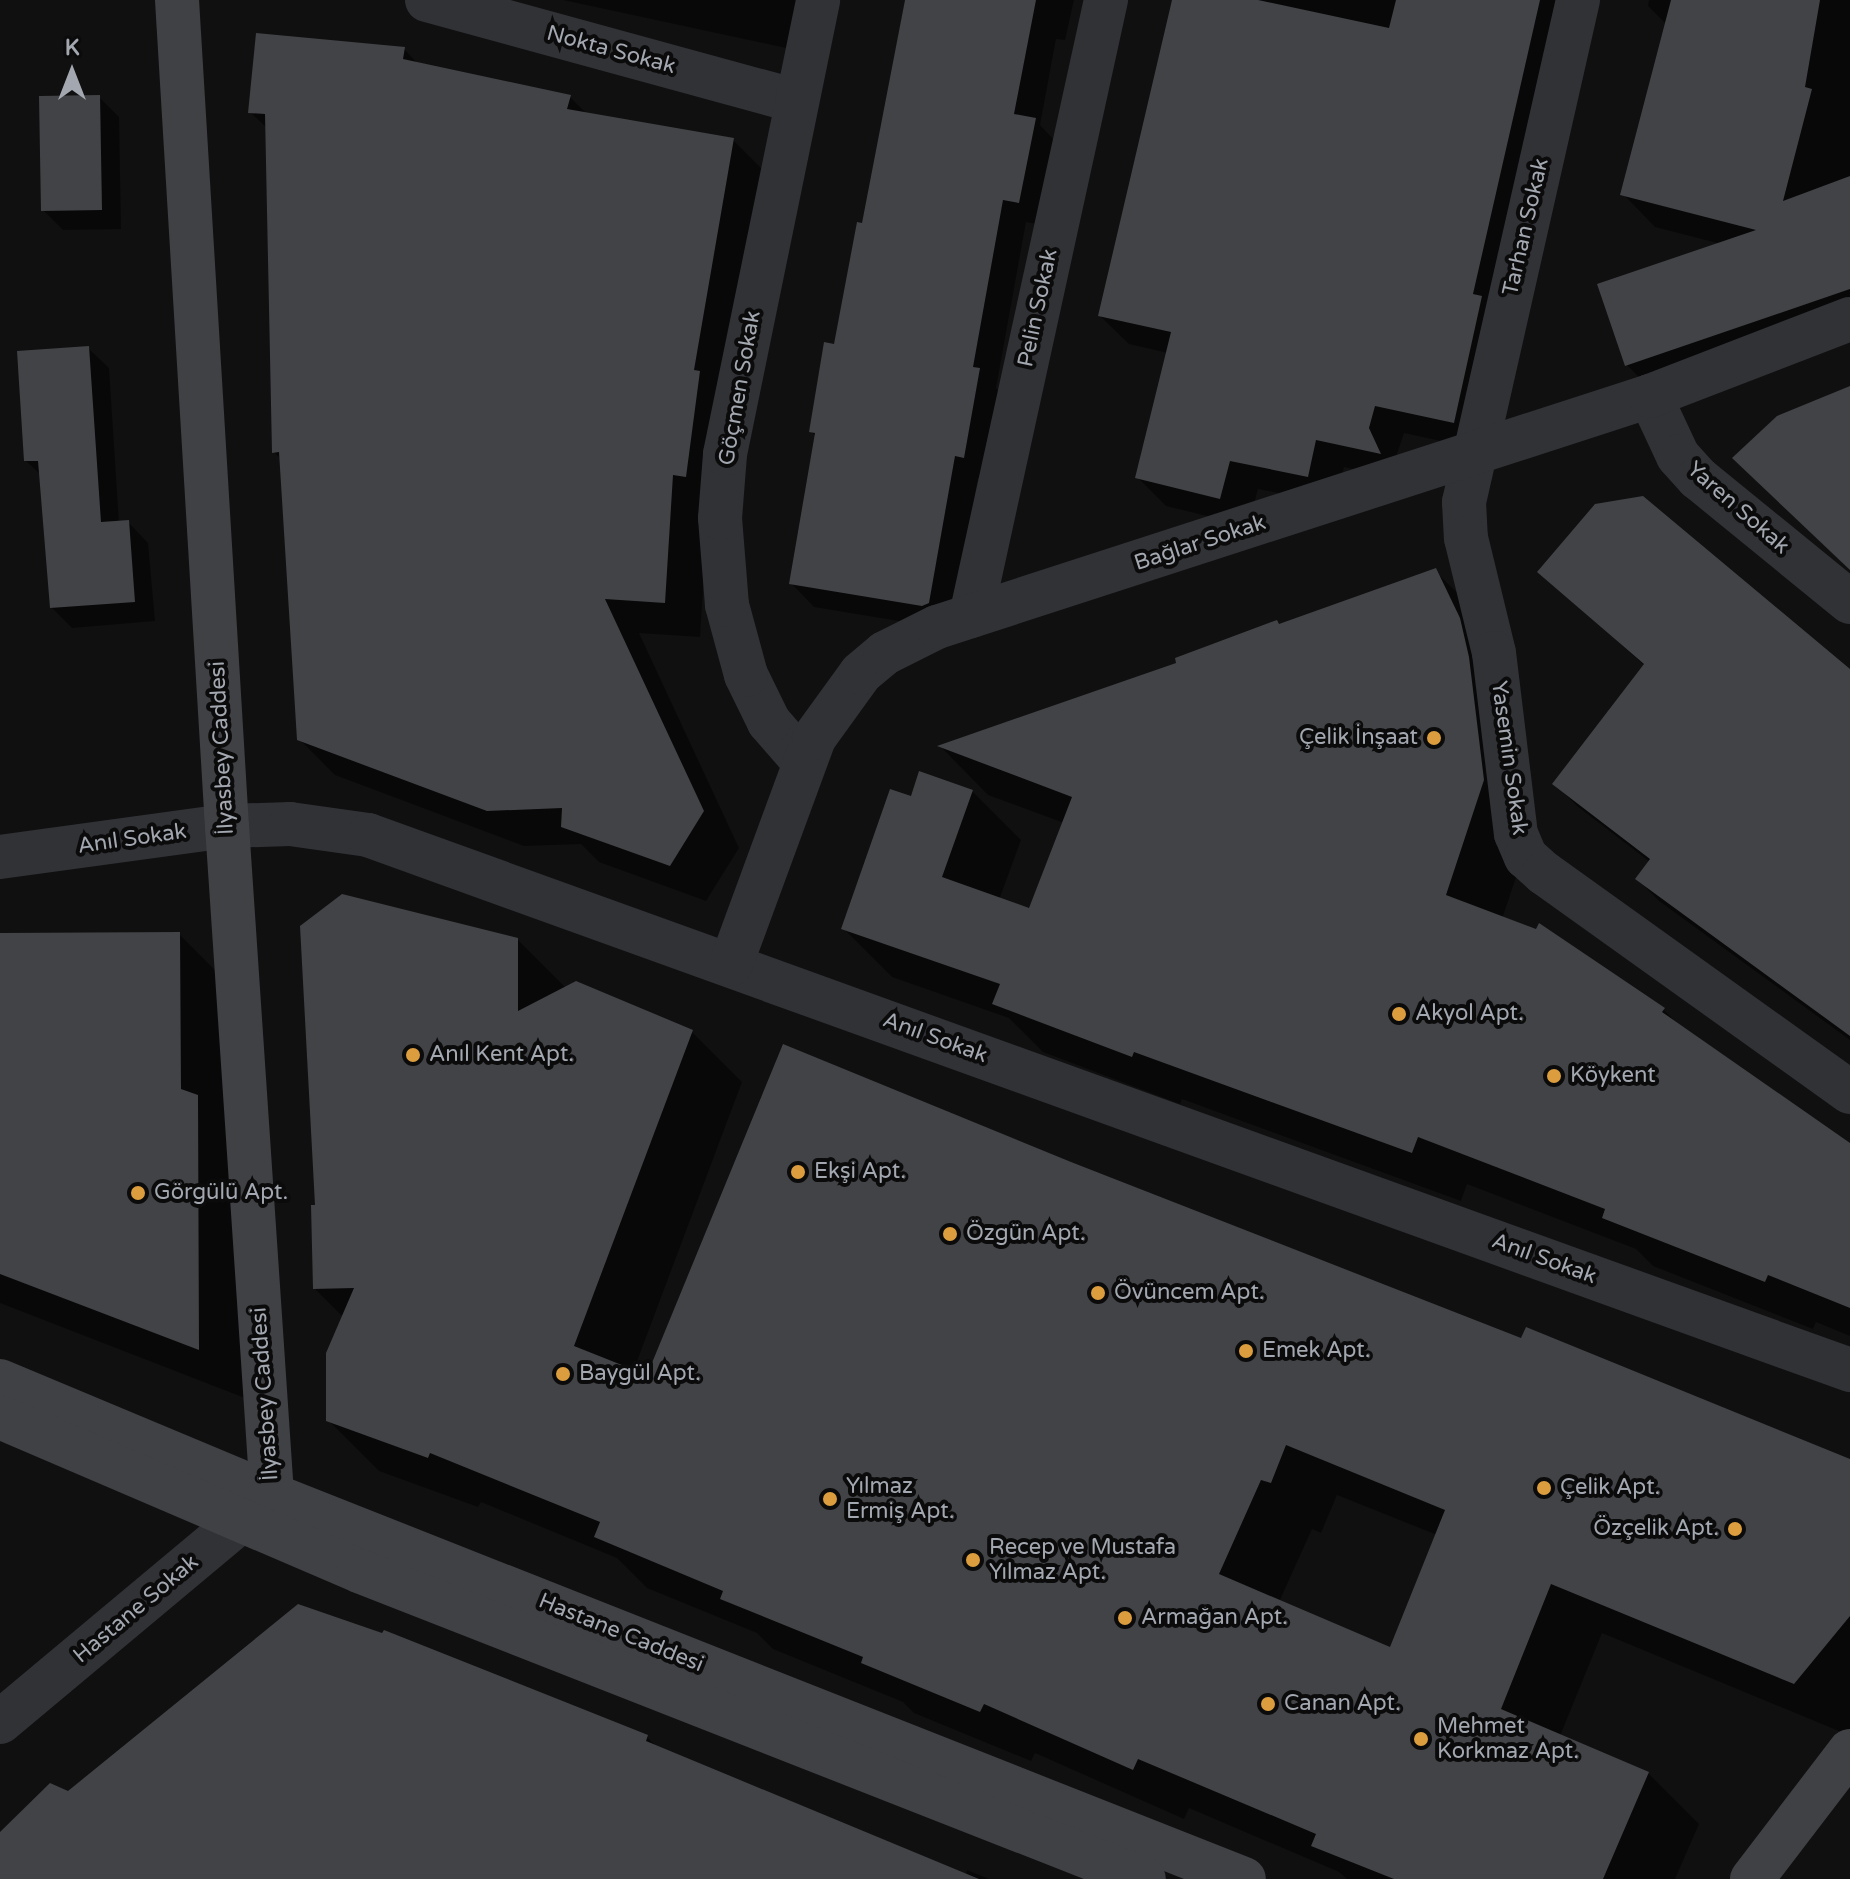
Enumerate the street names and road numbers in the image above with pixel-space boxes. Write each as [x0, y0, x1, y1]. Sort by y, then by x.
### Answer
street label: Nokta Sokak [544, 20, 678, 80]
street label: Tarhan Sokak [1497, 156, 1555, 298]
street label: Pelin Sokak [1013, 247, 1063, 369]
street label: Göçmen Sokak [713, 309, 767, 467]
street label: Yaren Sokak [1681, 456, 1795, 560]
street label: Bağlar Sokak [1131, 509, 1269, 577]
street label: İlyasbey Caddesi [204, 661, 240, 835]
street label: Yasemin Sokak [1485, 679, 1533, 837]
street label: Anıl Sokak [76, 818, 188, 860]
street label: Anıl Sokak [879, 1007, 991, 1069]
street label: Anıl Sokak [1488, 1228, 1600, 1290]
street label: İlyasbey Caddesi [246, 1306, 284, 1482]
street label: Hastane Sokak [68, 1549, 204, 1669]
street label: Hastane Caddesi [535, 1588, 707, 1678]

